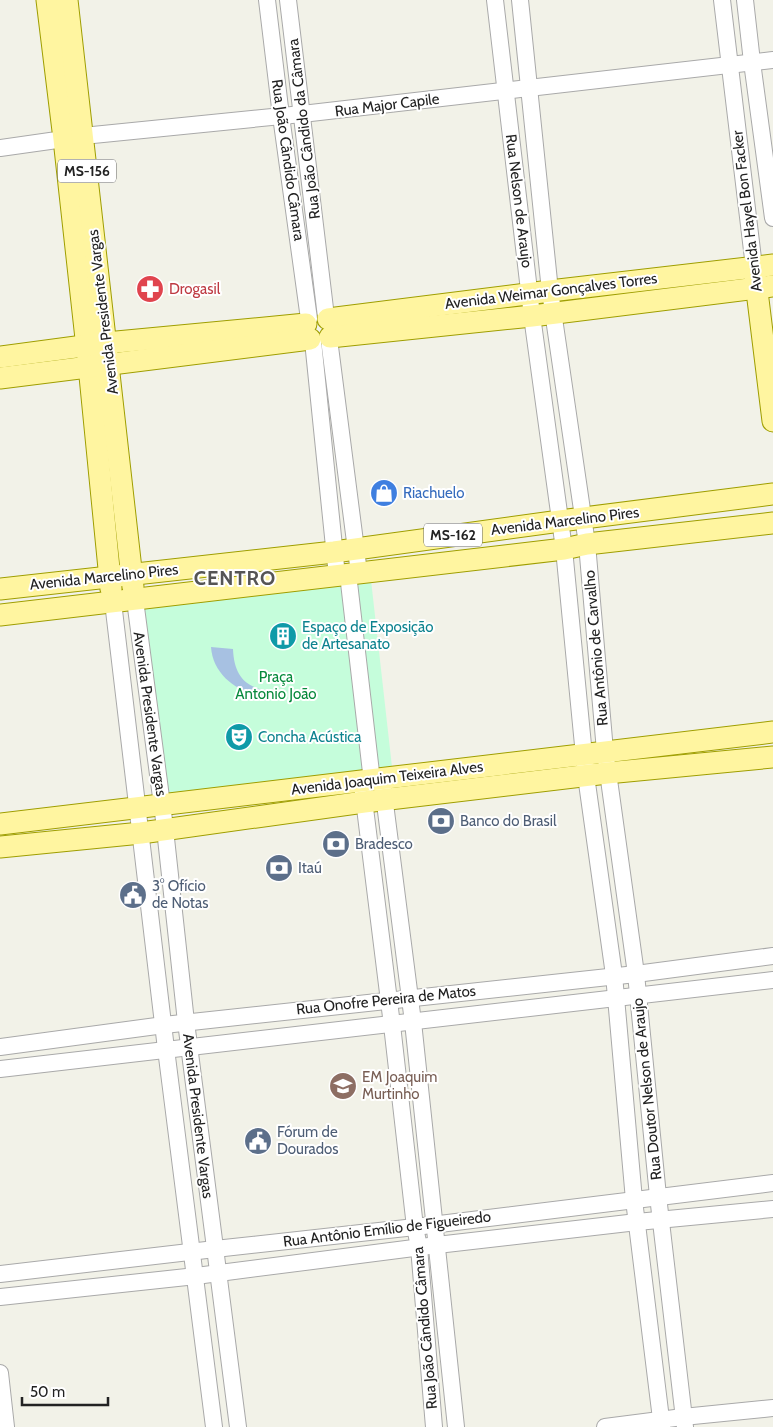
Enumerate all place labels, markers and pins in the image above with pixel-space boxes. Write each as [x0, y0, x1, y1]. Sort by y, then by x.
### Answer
pharmacy icon: Drogasil [135, 274, 165, 304]
place label: Drogasil [169, 280, 221, 298]
shop icon: Riachuelo [369, 478, 399, 508]
place label: Riachuelo [403, 484, 465, 502]
place label: Espaço de Exposição de Artesanato [302, 618, 433, 653]
building icon: Espaço de Exposição de Artesanato [268, 621, 298, 651]
theatre icon: Concha Acústica [224, 722, 254, 752]
place label: Concha Acústica [258, 728, 362, 746]
bank icon: Banco do Brasil [426, 806, 456, 836]
place label: Banco do Brasil [460, 812, 557, 830]
bank icon: Bradesco [321, 829, 351, 859]
place label: Bradesco [355, 835, 413, 853]
bank icon: Itaú [264, 853, 294, 883]
place label: Itaú [298, 859, 322, 877]
place label: 3° Ofício de Notas [152, 877, 208, 912]
public building icon: 3° Ofício de Notas [118, 880, 148, 910]
place label: EM Joaquim Murtinho [362, 1068, 437, 1103]
school or university icon: EM Joaquim Murtinho [328, 1071, 358, 1101]
place label: Fórum de Dourados [277, 1123, 339, 1158]
public building icon: Fórum de Dourados [243, 1126, 273, 1156]

